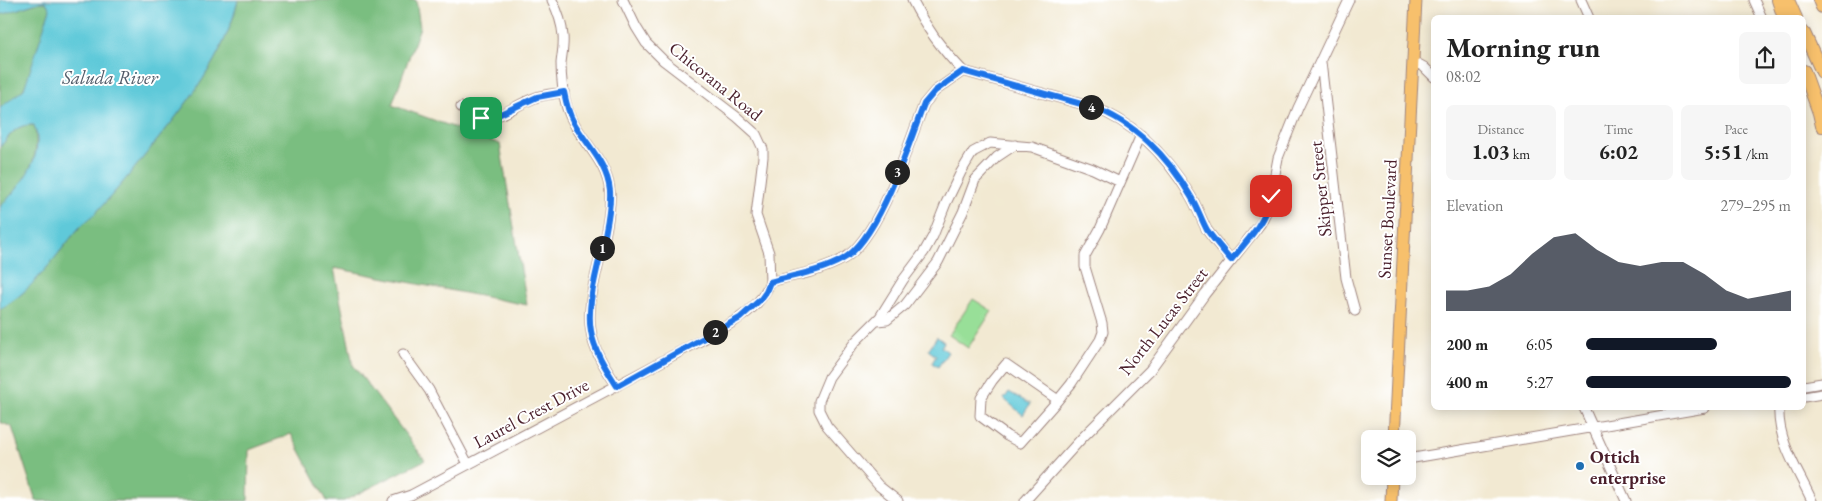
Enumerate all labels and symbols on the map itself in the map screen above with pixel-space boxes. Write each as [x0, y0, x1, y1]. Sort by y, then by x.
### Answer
street label: Chicorana Road [665, 36, 768, 126]
water label: Saluda River [61, 65, 159, 90]
pin: 4 [1078, 94, 1104, 120]
pin [460, 97, 502, 139]
street label: Skipper Street [1304, 140, 1336, 238]
street label: Sunset Boulevard [1372, 158, 1402, 279]
pin: 3 [884, 160, 910, 184]
pin [1250, 175, 1292, 217]
pin: 1 [590, 236, 614, 260]
street label: North Lucas Street [1114, 262, 1213, 380]
pin: 2 [702, 320, 728, 344]
street label: Laurel Crest Drive [469, 373, 593, 453]
place label: Ottich enterprise [1590, 445, 1666, 489]
marker: Ottich enterprise [1574, 460, 1586, 472]

